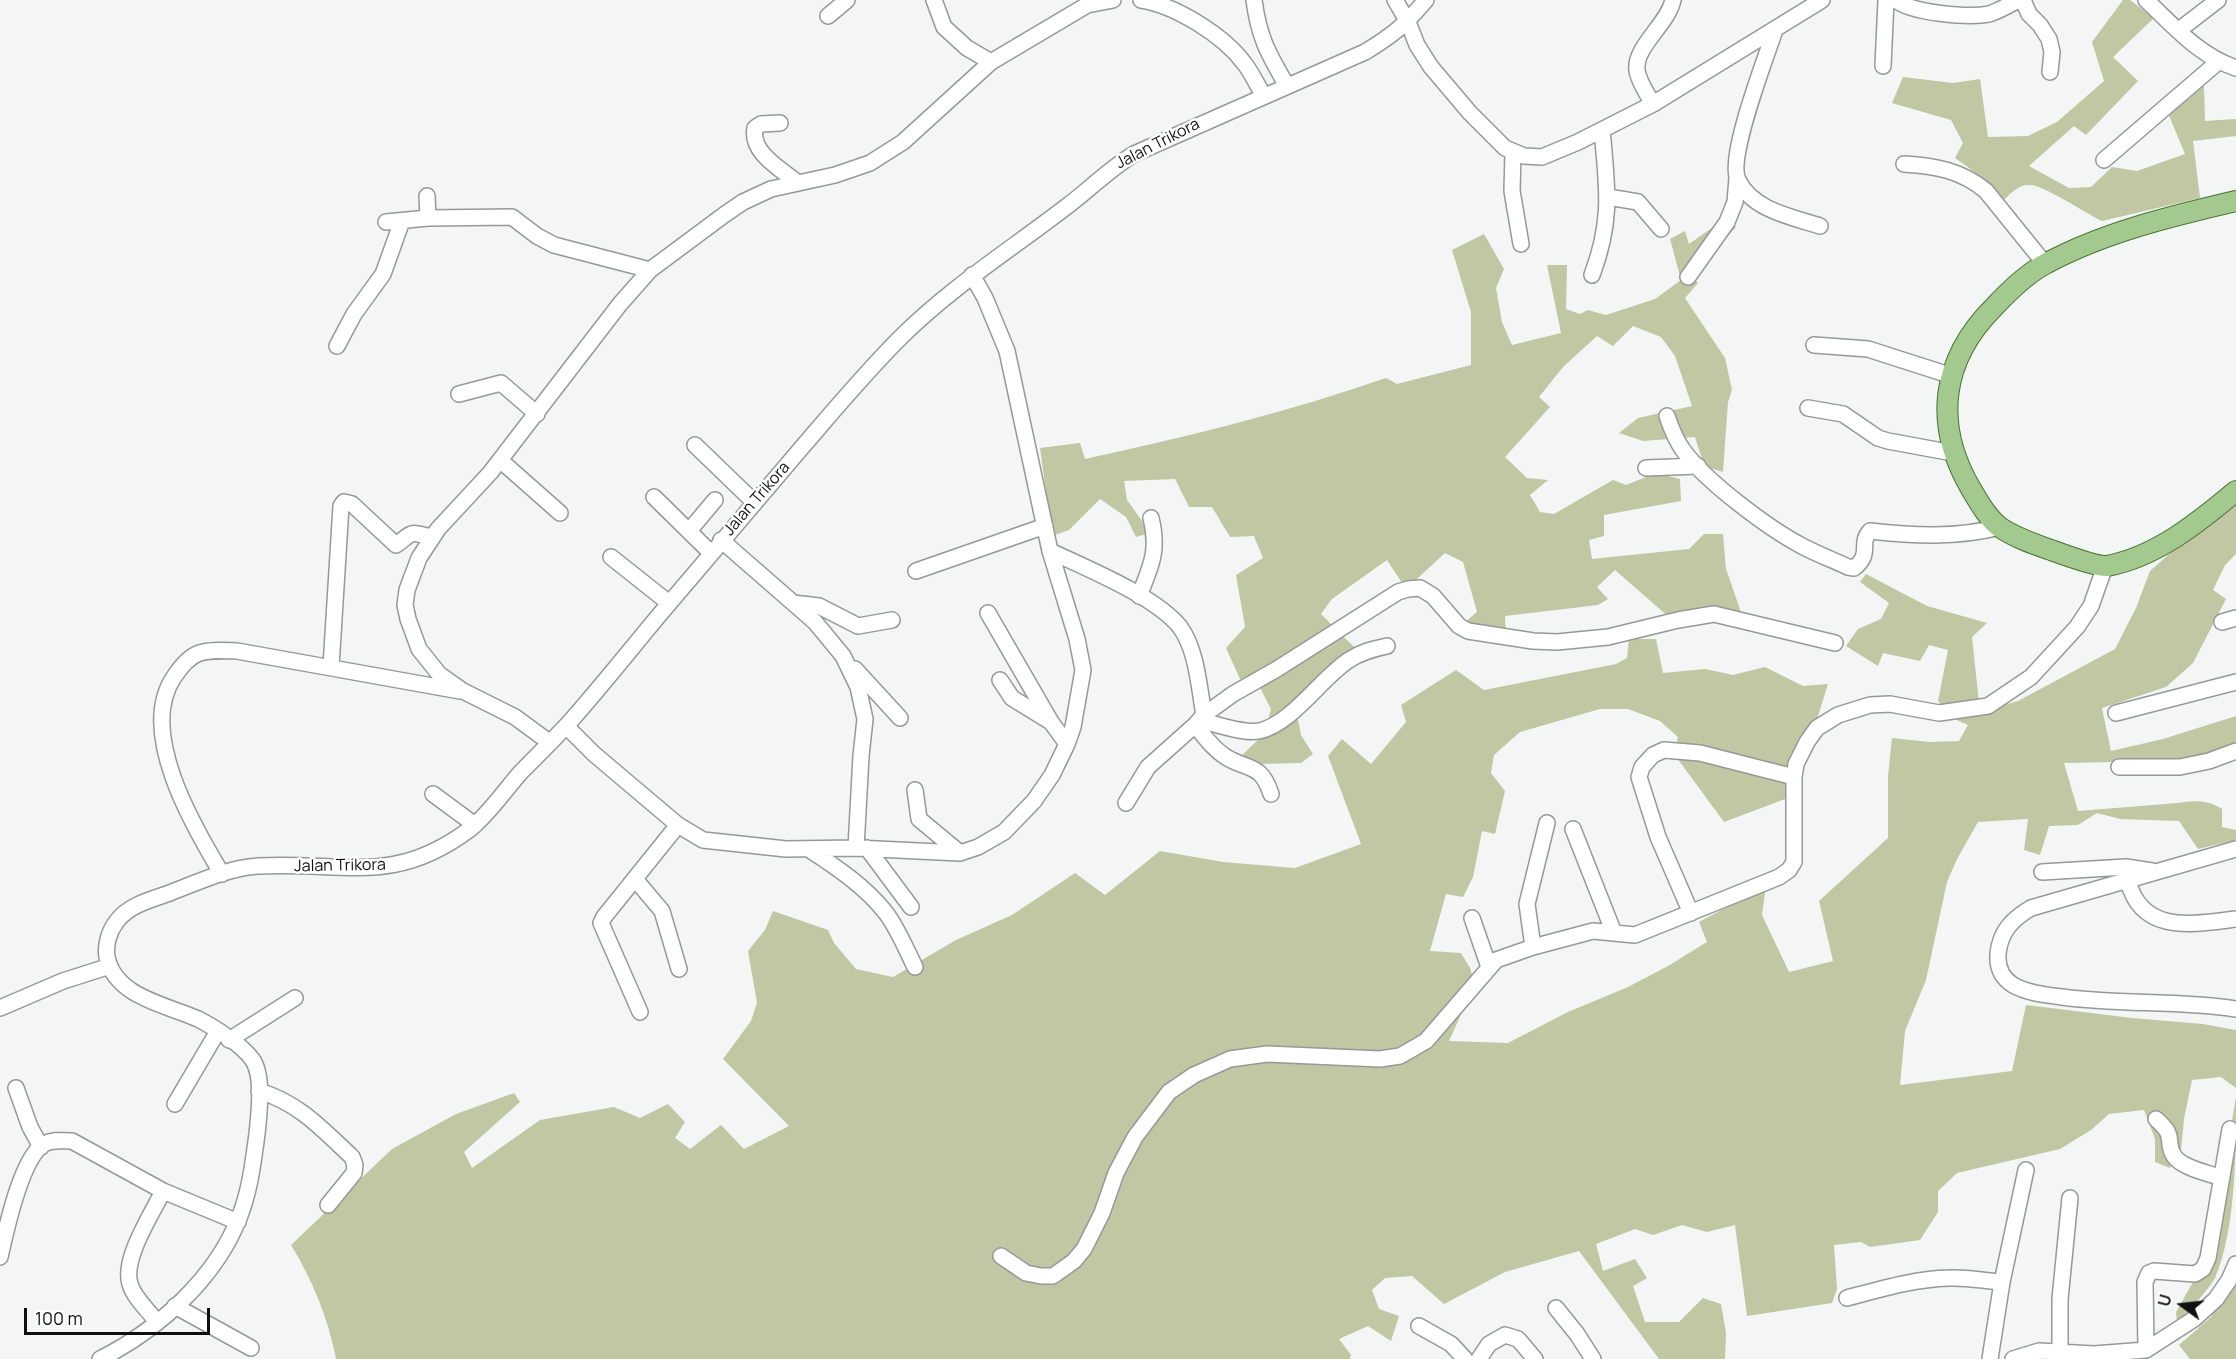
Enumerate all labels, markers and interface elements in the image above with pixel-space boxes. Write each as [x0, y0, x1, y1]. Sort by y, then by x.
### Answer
street label: Jalan Trikora [1113, 115, 1203, 173]
street label: Jalan Trikora [720, 458, 794, 540]
street label: Jalan Trikora [294, 856, 386, 876]
north arrow [2152, 1275, 2212, 1335]
text: U [2152, 1292, 2177, 1309]
scale bar [27, 1296, 213, 1334]
text: 100 m [35, 1306, 83, 1330]

